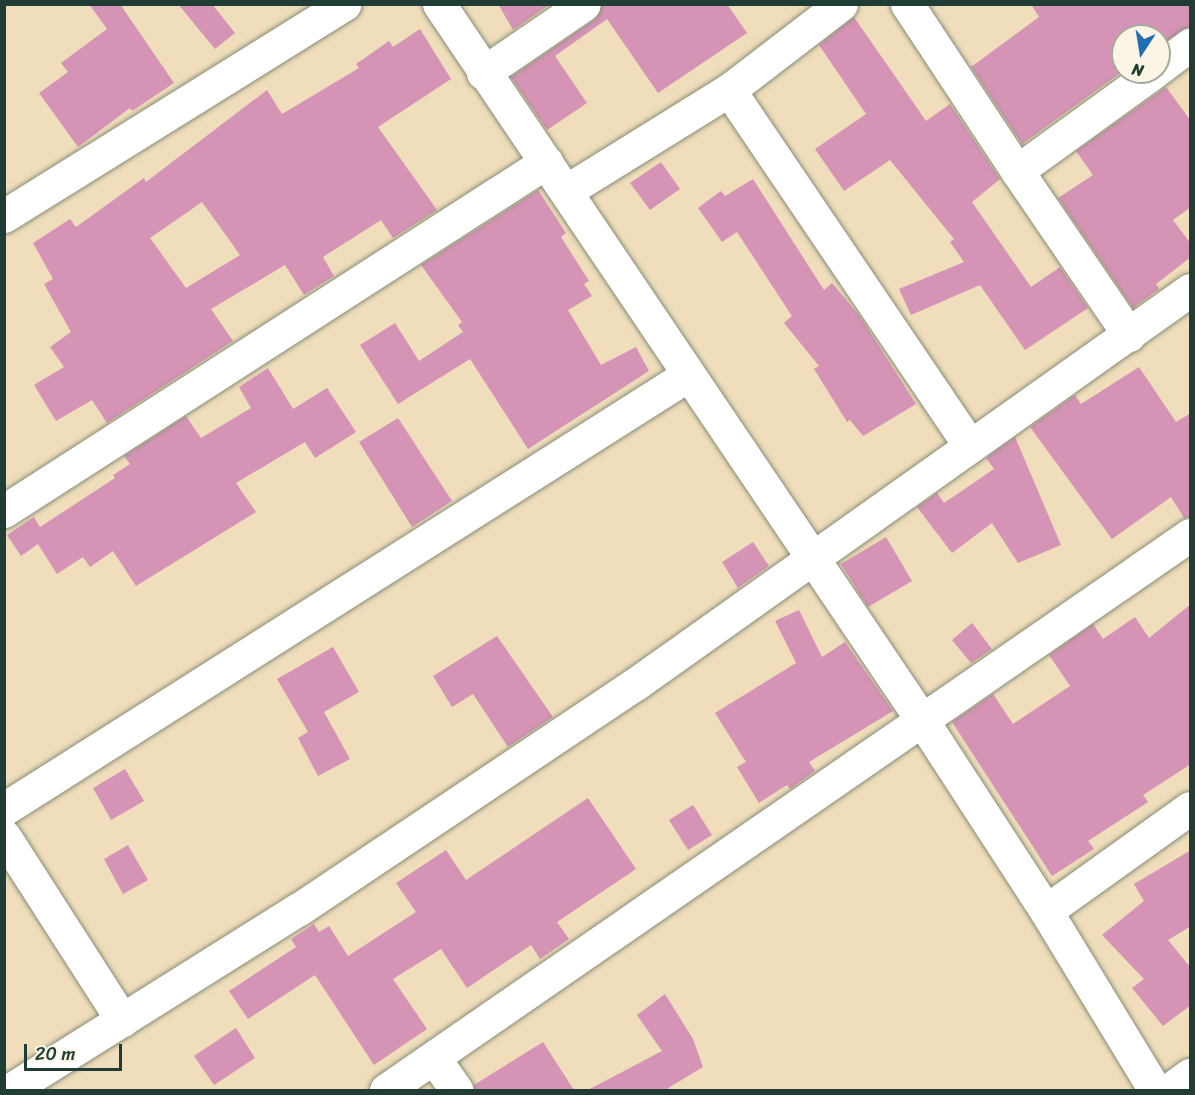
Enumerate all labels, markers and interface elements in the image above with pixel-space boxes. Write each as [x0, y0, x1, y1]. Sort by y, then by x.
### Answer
north arrow [1111, 24, 1171, 84]
text: N [1129, 55, 1146, 85]
scale bar [27, 1032, 124, 1070]
text: 20 m [35, 1038, 75, 1070]

